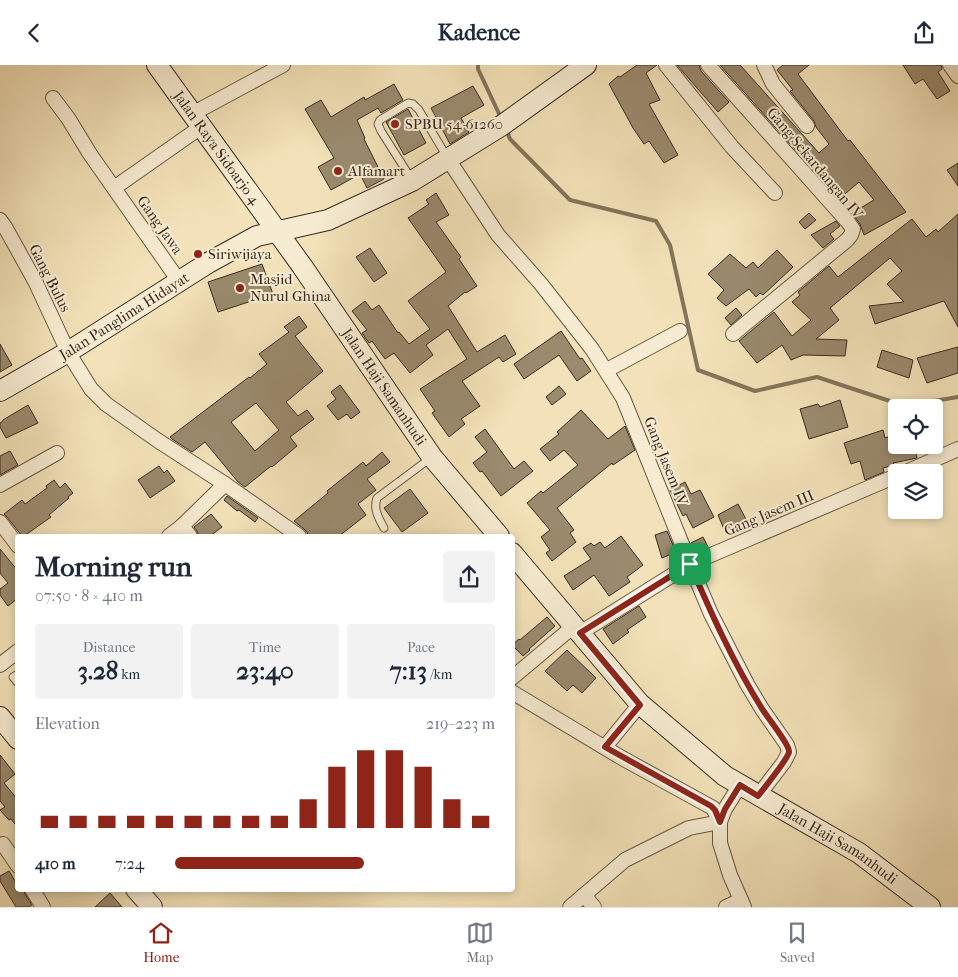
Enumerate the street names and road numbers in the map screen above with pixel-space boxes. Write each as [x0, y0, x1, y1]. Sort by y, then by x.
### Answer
street label: Jalan Raya Sidoarjo 4 [169, 86, 264, 209]
street label: Gang Sekardangan IV [763, 104, 868, 223]
street label: Gang Jawa [133, 192, 187, 259]
street label: Gang Bulus [25, 241, 75, 315]
street label: Jalan Panglima Hidayat [55, 268, 193, 365]
street label: Jalan Haji Samanhudi [337, 324, 431, 449]
street label: Gang Jasem IV [640, 414, 692, 509]
street label: Gang Jasem III [721, 486, 817, 540]
street label: Jalan Haji Samanhudi [774, 799, 901, 888]

